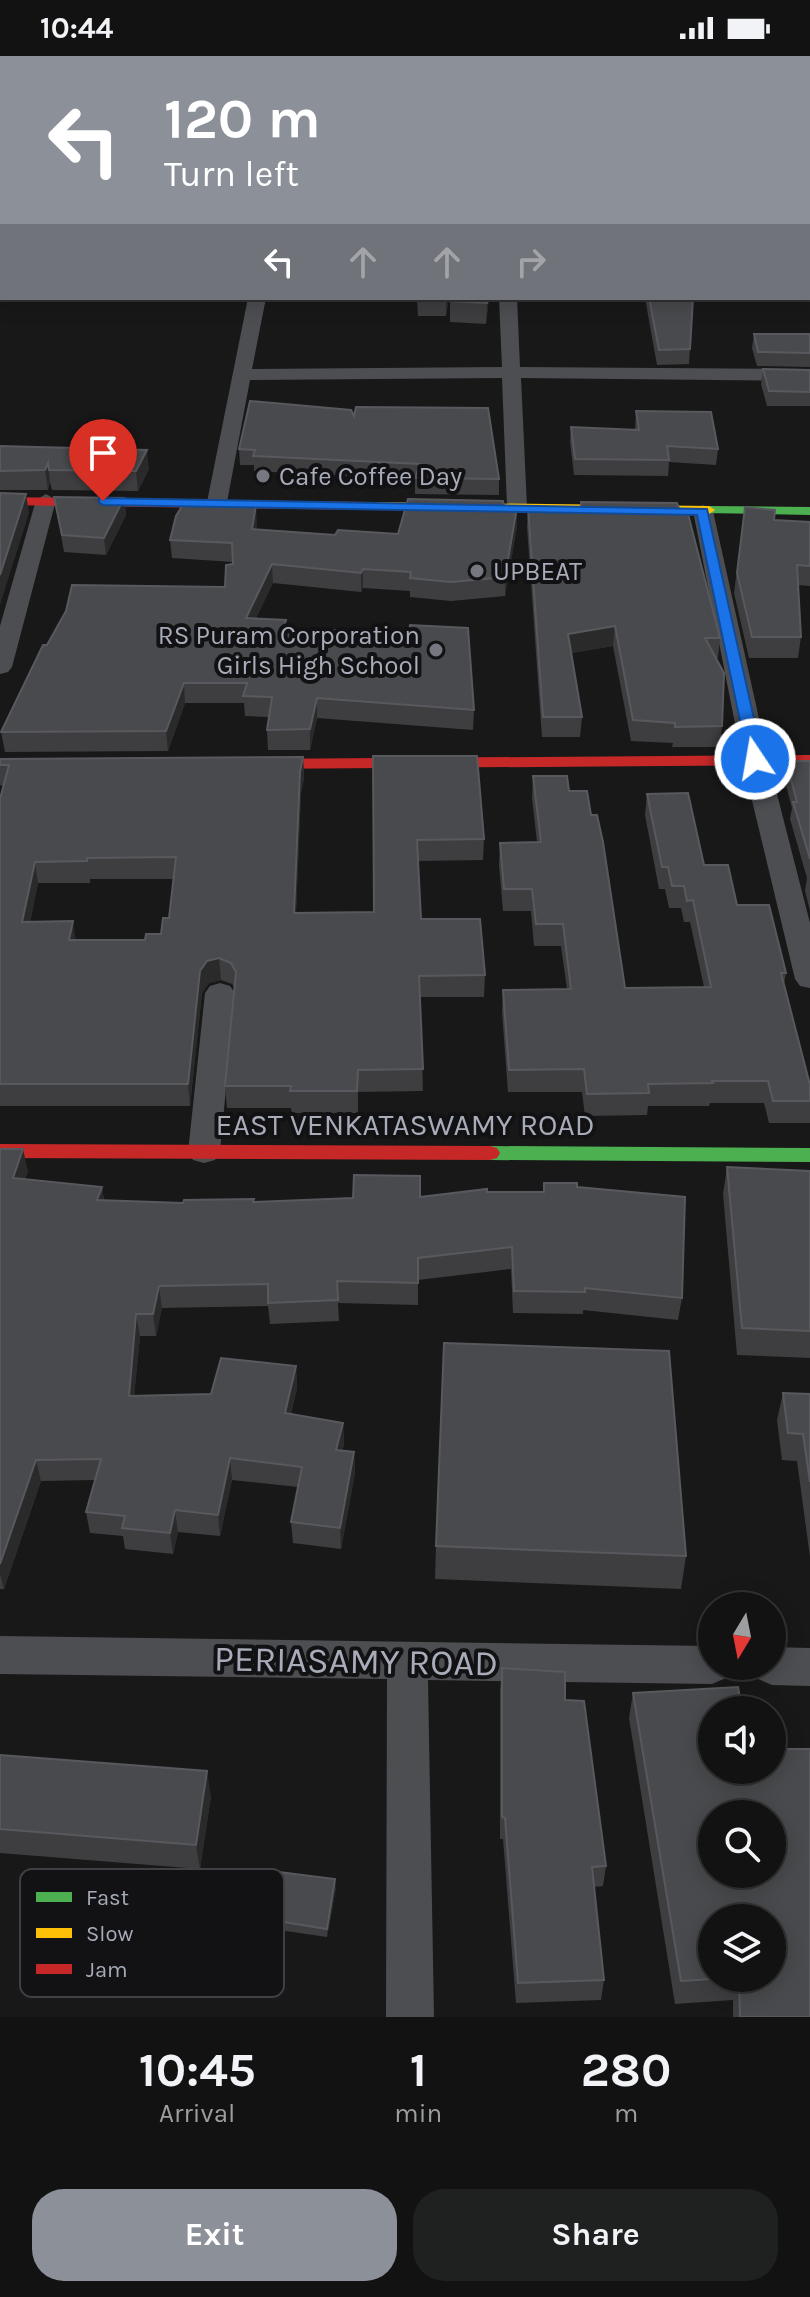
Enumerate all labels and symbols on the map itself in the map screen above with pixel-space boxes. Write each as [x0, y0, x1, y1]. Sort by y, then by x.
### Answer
pin [69, 419, 137, 501]
place label: Cafe Coffee Day [279, 461, 462, 492]
marker: Cafe Coffee Day [254, 467, 272, 485]
place label: UPBEAT [493, 556, 582, 587]
marker: UPBEAT [468, 562, 486, 580]
place label: RS Puram Corporation Girls High School [158, 620, 420, 681]
marker: RS Puram Corporation Girls High School [427, 641, 445, 659]
position arrow [713, 717, 797, 801]
street label: EAST VENKATASWAMY ROAD [216, 1107, 594, 1143]
north arrow [698, 1592, 786, 1680]
street label: PERIASAMY ROAD [214, 1638, 498, 1684]
legend [20, 1869, 284, 1997]
text: Fast [86, 1885, 129, 1911]
text: Slow [86, 1921, 133, 1947]
text: Jam [86, 1957, 128, 1983]

